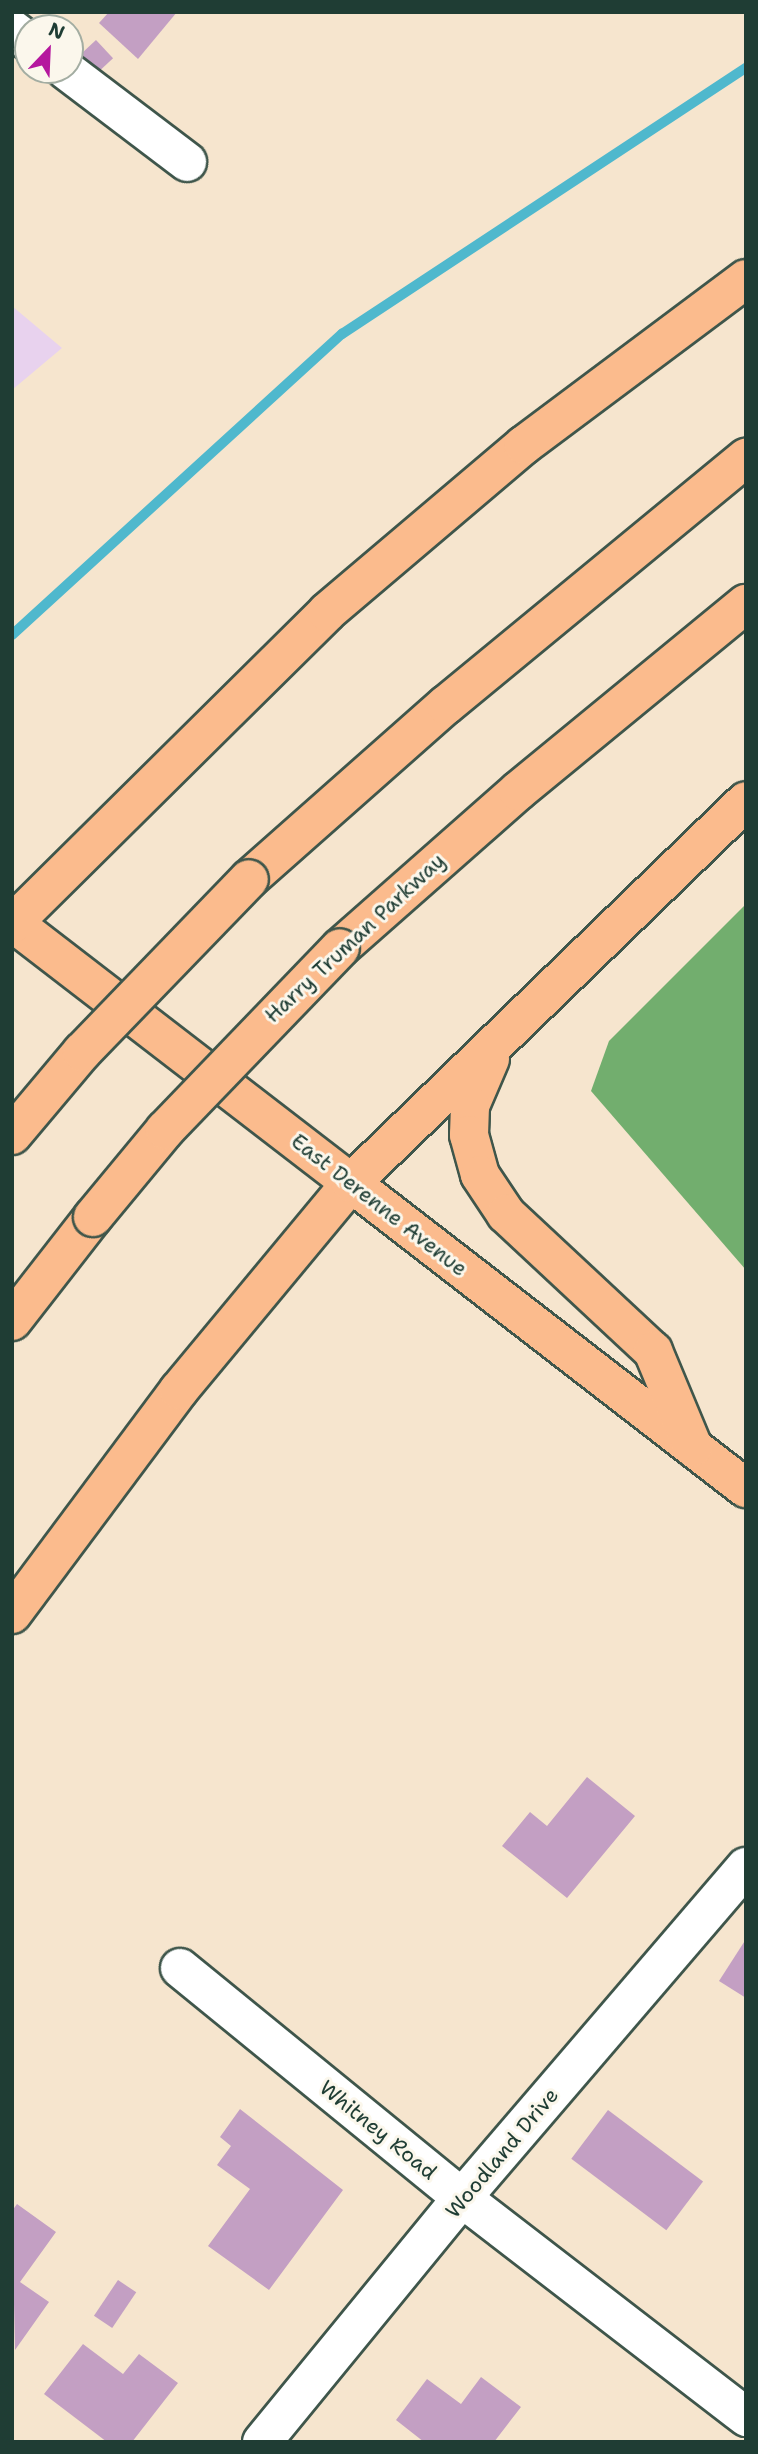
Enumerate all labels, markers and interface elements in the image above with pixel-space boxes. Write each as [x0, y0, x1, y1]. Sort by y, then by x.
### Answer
north arrow [14, 14, 84, 84]
text: N [45, 17, 68, 45]
street label: Harry Truman Parkway [260, 848, 450, 1028]
street label: East Derenne Avenue [286, 1128, 472, 1282]
street label: Whitney Road [314, 2075, 442, 2185]
street label: Woodland Drive [440, 2083, 564, 2223]

